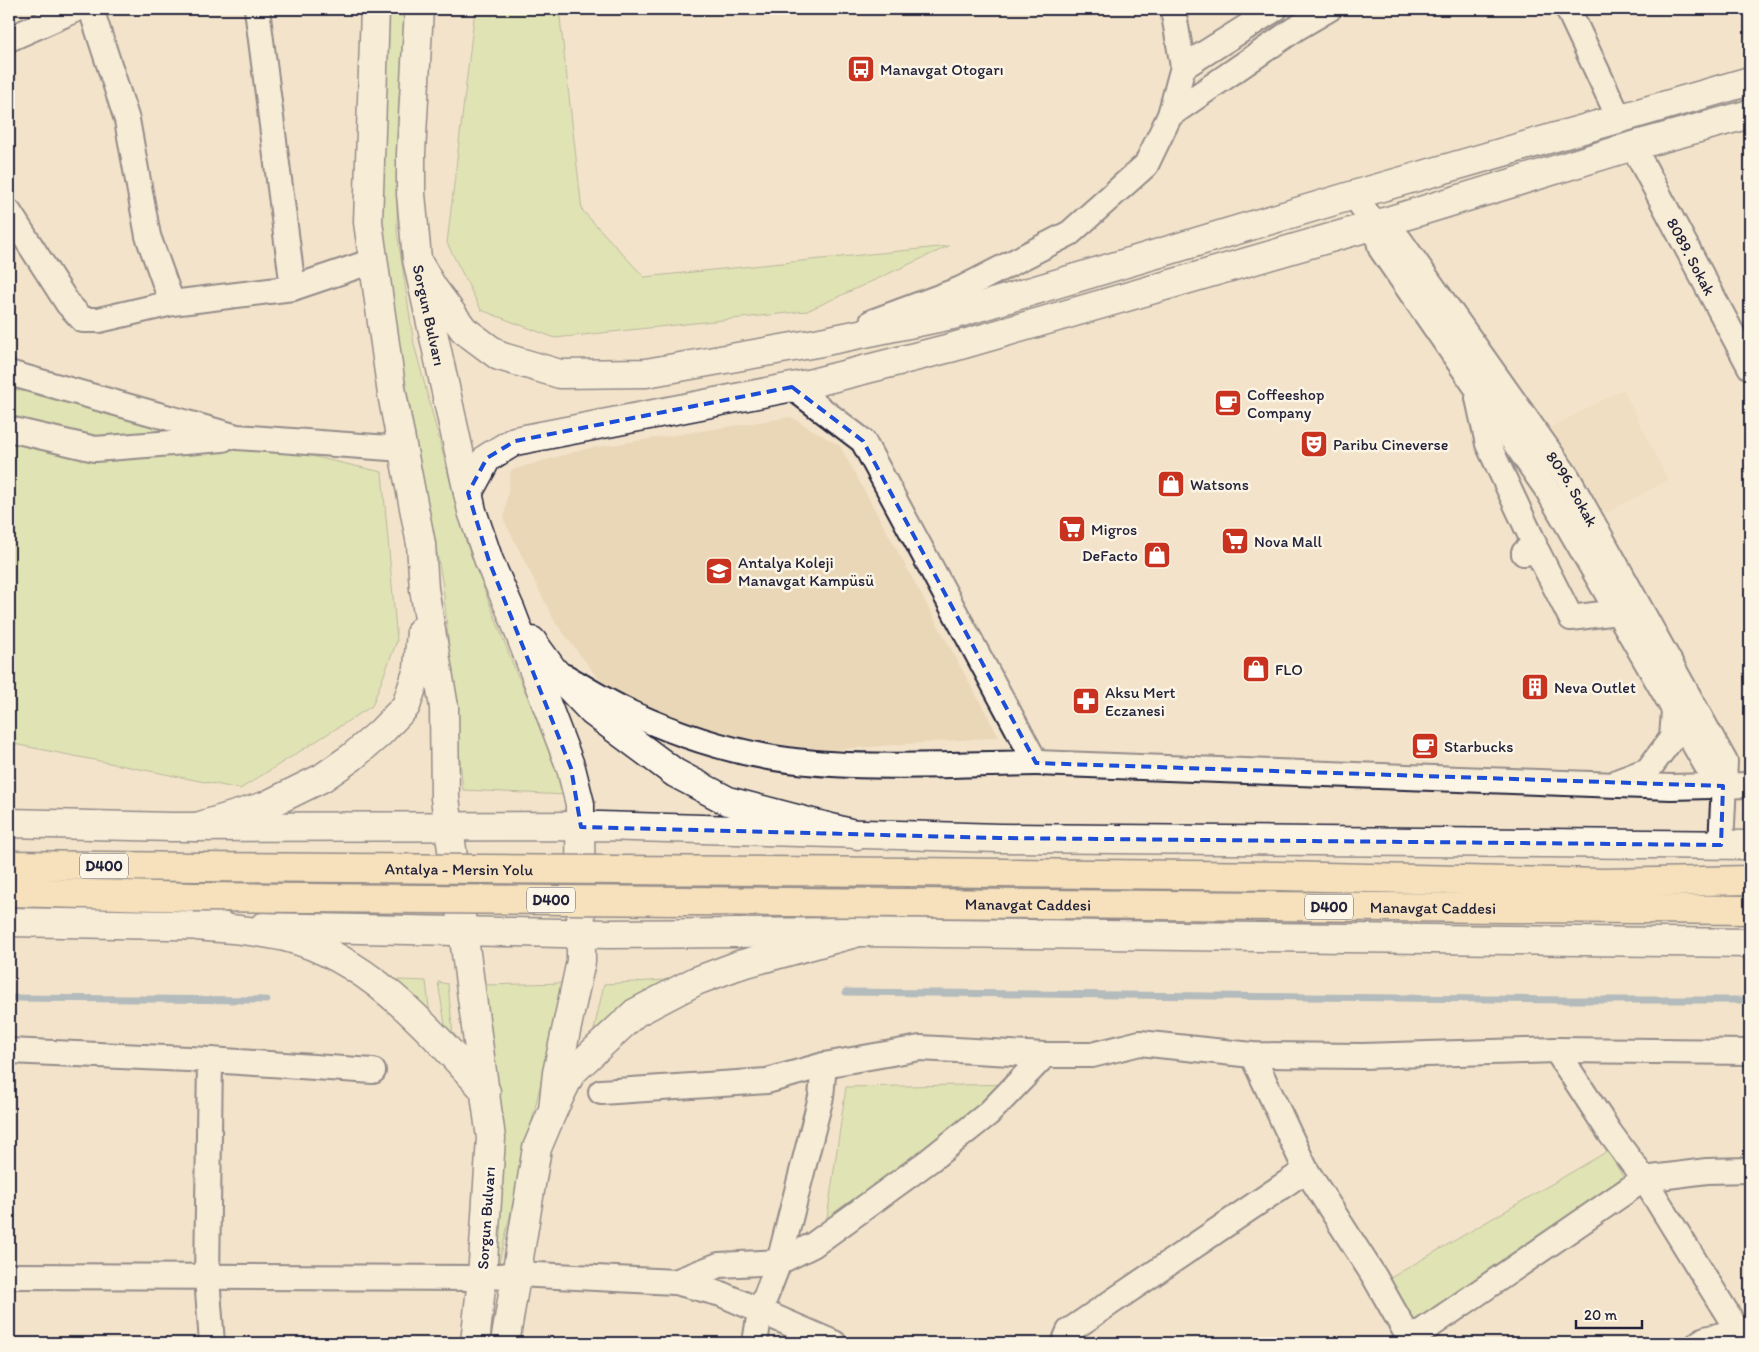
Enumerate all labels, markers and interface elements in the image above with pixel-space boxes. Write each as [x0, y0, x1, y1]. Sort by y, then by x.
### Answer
bus stop icon: Manavgat Otogarı [846, 54, 876, 84]
place label: Manavgat Otogarı [880, 60, 1004, 79]
street label: 8089. Sokak [1663, 215, 1720, 298]
street label: Sorgun Bulvarı [409, 263, 450, 368]
place label: Coffeeshop Company [1247, 385, 1324, 422]
cafe icon: Coffeeshop Company [1213, 388, 1243, 418]
theatre icon: Paribu Cineverse [1299, 429, 1329, 459]
place label: Paribu Cineverse [1333, 435, 1448, 454]
street label: 8096. Sokak [1542, 447, 1602, 530]
shop icon: Watsons [1156, 469, 1186, 499]
place label: Watsons [1190, 475, 1249, 494]
supermarket icon: Migros [1057, 514, 1087, 544]
place label: Migros [1091, 520, 1137, 539]
supermarket icon: Nova Mall [1220, 526, 1250, 556]
place label: Nova Mall [1254, 532, 1323, 551]
shop icon: DeFacto [1142, 540, 1172, 570]
place label: DeFacto [1082, 546, 1138, 565]
place label: Antalya Koleji Manavgat Kampüsü [738, 553, 874, 590]
school or university icon: Antalya Koleji Manavgat Kampüsü [704, 556, 734, 586]
shop icon: FLO [1241, 654, 1271, 684]
place label: FLO [1275, 660, 1303, 679]
building icon: Neva Outlet [1520, 672, 1550, 702]
place label: Neva Outlet [1554, 678, 1636, 697]
place label: Aksu Mert Eczanesi [1105, 683, 1176, 720]
pharmacy icon: Aksu Mert Eczanesi [1071, 686, 1101, 716]
cafe icon: Starbucks [1410, 731, 1440, 761]
place label: Starbucks [1444, 737, 1513, 756]
road number: D400 [80, 854, 128, 878]
street label: Antalya - Mersin Yolu [385, 859, 533, 879]
road number: D400 [527, 888, 575, 912]
street label: Manavgat Caddesi [965, 894, 1091, 914]
road number: D400 [1305, 894, 1353, 920]
street label: Manavgat Caddesi [1370, 897, 1496, 917]
street label: Sorgun Bulvarı [473, 1166, 499, 1270]
scale bar [1576, 1297, 1643, 1329]
text: 20 m [1584, 1306, 1618, 1324]

